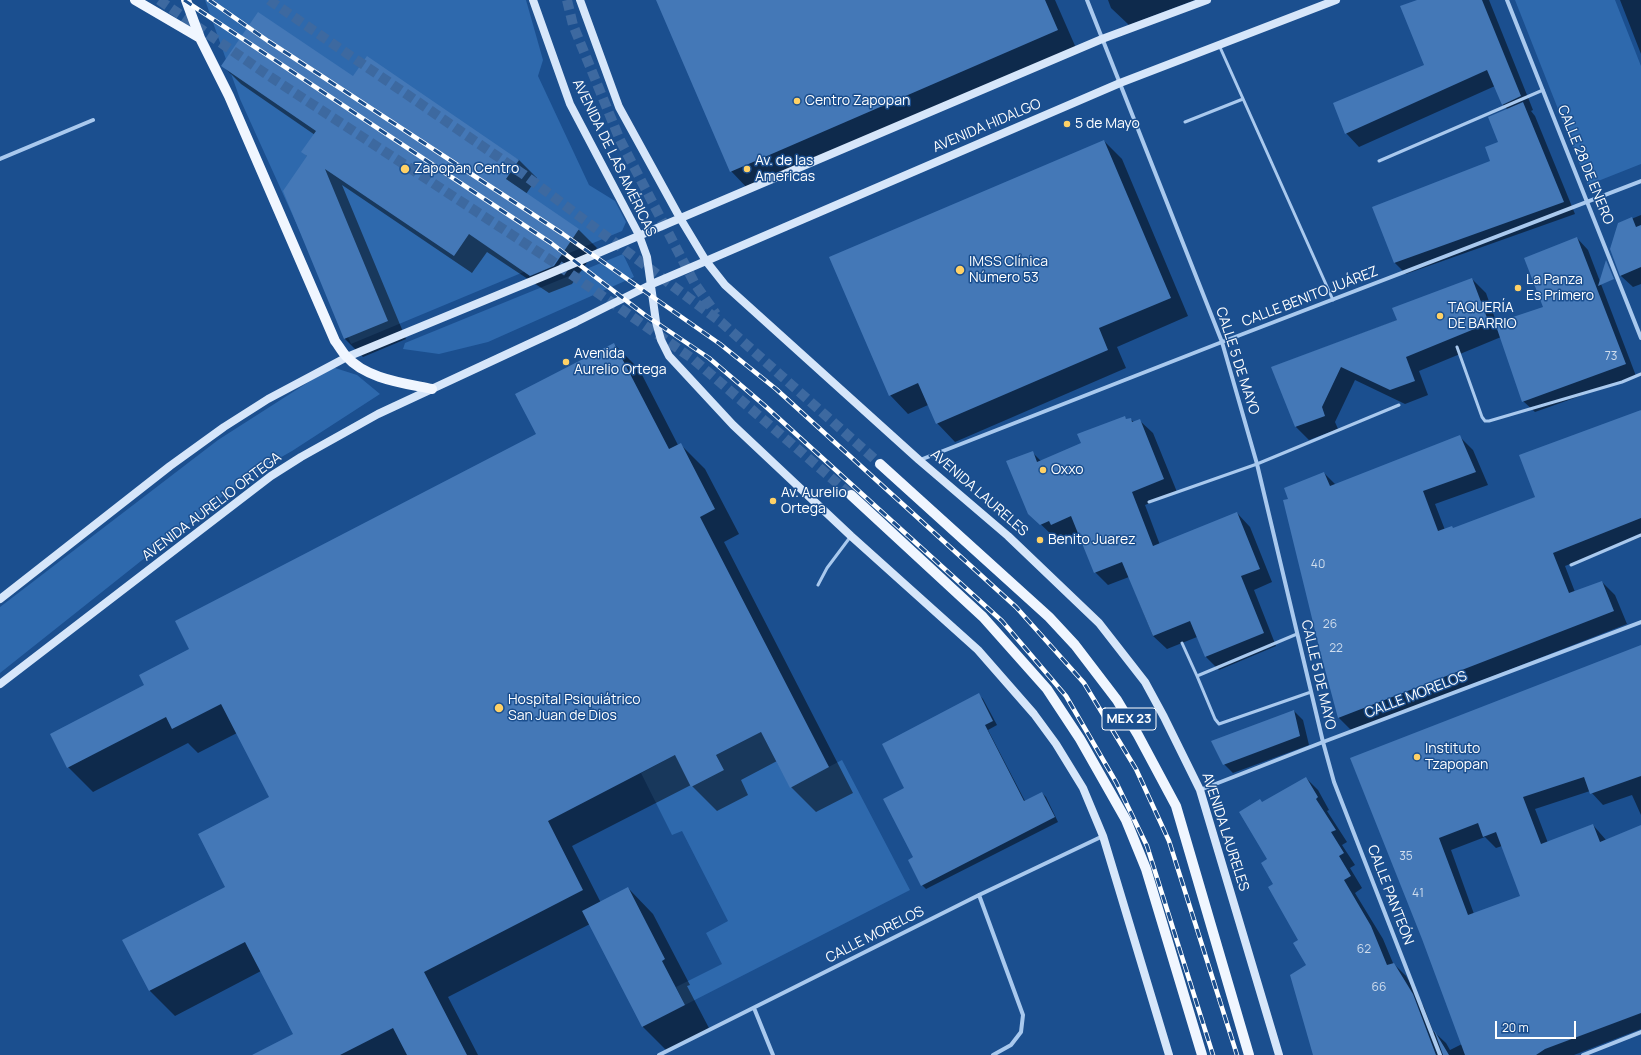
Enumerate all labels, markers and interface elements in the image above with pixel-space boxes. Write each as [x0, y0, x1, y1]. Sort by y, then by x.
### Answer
street label: AVENIDA DE LAS AMÉRICAS [569, 77, 659, 239]
place label: Centro Zapopan [805, 93, 910, 109]
marker: Centro Zapopan [792, 96, 802, 106]
street label: AVENIDA HIDALGO [930, 96, 1044, 156]
street label: CALLE 28 DE ENERO [1553, 103, 1617, 227]
place label: 5 de Mayo [1075, 116, 1140, 132]
marker: 5 de Mayo [1062, 119, 1072, 129]
place label: Av. de las Americas [755, 153, 815, 186]
place label: Zapopan Centro [414, 161, 519, 177]
marker: Zapopan Centro [399, 163, 411, 175]
marker: Av. de las Americas [742, 164, 752, 174]
place label: IMSS Clínica Número 53 [969, 254, 1048, 286]
street label: CALLE BENITO JUÁREZ [1240, 263, 1380, 331]
marker: IMSS Clínica Número 53 [954, 264, 966, 276]
place label: La Panza Es Primero [1526, 272, 1594, 304]
marker: La Panza Es Primero [1513, 283, 1523, 293]
place label: TAQUERÍA DE BARRIO [1448, 300, 1517, 332]
street label: CALLE 5 DE MAYO [1212, 305, 1262, 417]
marker: TAQUERÍA DE BARRIO [1435, 311, 1445, 321]
place label: Avenida Aurelio Ortega [574, 346, 667, 378]
house number: 73 [1605, 350, 1617, 364]
marker: Avenida Aurelio Ortega [561, 357, 571, 367]
street label: AVENIDA LAURELES [927, 446, 1031, 540]
street label: AVENIDA AURELIO ORTEGA [139, 449, 285, 565]
place label: Oxxo [1051, 462, 1084, 478]
marker: Oxxo [1038, 465, 1048, 475]
place label: Av. Aurelio Ortega [781, 485, 847, 518]
marker: Av. Aurelio Ortega [768, 496, 778, 506]
place label: Benito Juarez [1048, 532, 1136, 548]
marker: Benito Juarez [1035, 535, 1045, 545]
house number: 40 [1311, 558, 1325, 572]
house number: 26 [1323, 618, 1337, 632]
street label: CALLE 5 DE MAYO [1297, 619, 1339, 731]
house number: 22 [1329, 642, 1343, 656]
street label: CALLE MORELOS [1363, 668, 1469, 722]
place label: Hospital Psiquiátrico San Juan de Dios [508, 692, 641, 724]
marker: Hospital Psiquiátrico San Juan de Dios [493, 702, 505, 714]
road number: MEX 23 [1102, 708, 1156, 730]
place label: Instituto Tzapopan [1425, 741, 1488, 774]
marker: Instituto Tzapopan [1412, 752, 1422, 762]
street label: AVENIDA LAURELES [1198, 771, 1252, 893]
street label: CALLE PANTEÓN [1363, 843, 1417, 947]
house number: 35 [1399, 850, 1413, 864]
house number: 41 [1412, 887, 1424, 901]
street label: CALLE MORELOS [823, 903, 927, 967]
house number: 62 [1357, 943, 1371, 957]
house number: 66 [1372, 981, 1386, 995]
scale bar [1497, 1013, 1578, 1039]
text: 20 m [1502, 1019, 1529, 1036]

